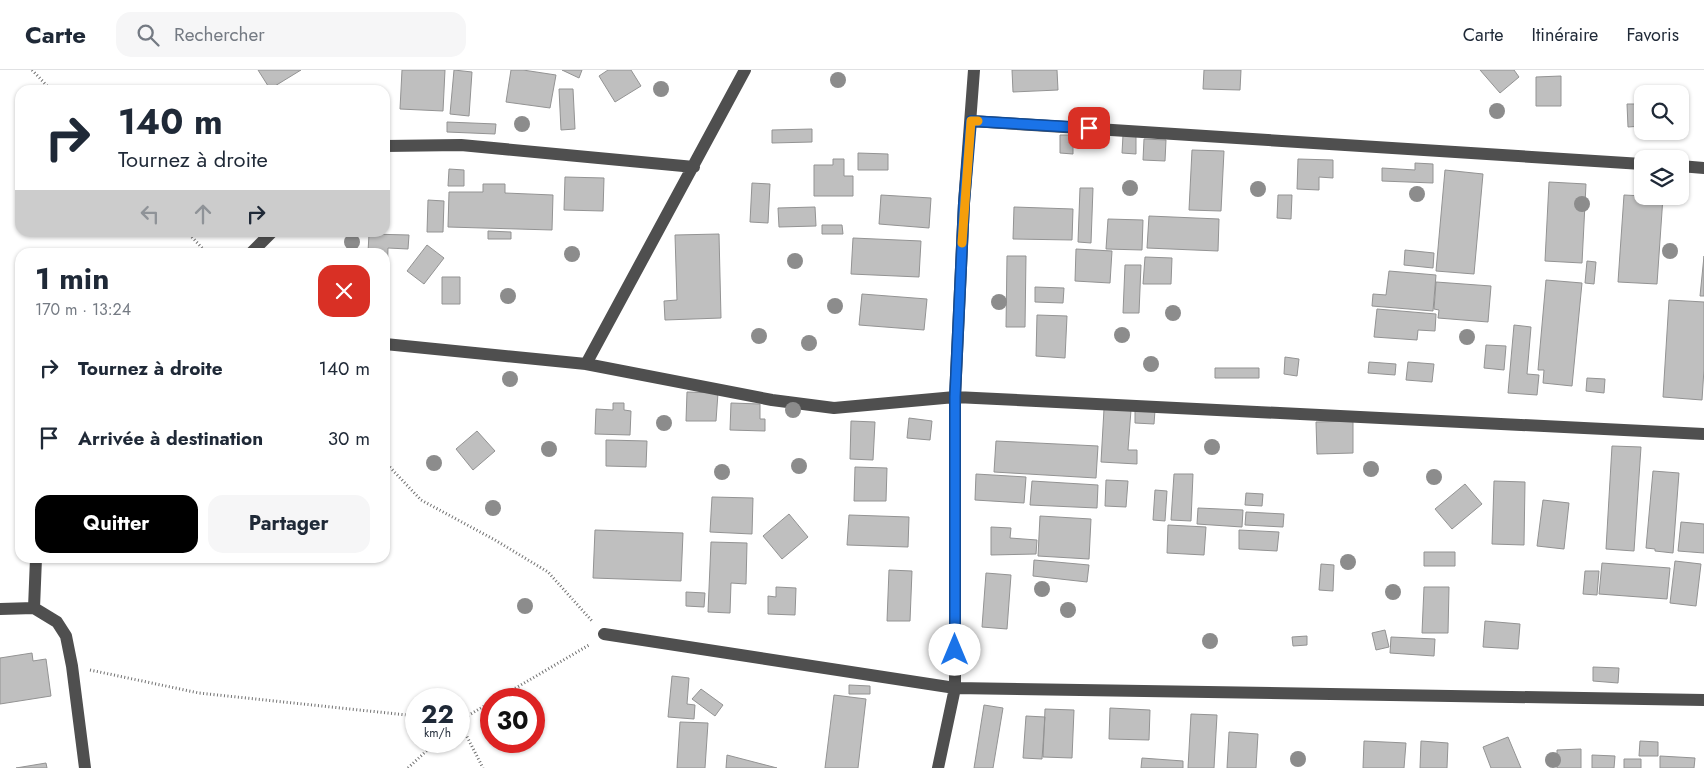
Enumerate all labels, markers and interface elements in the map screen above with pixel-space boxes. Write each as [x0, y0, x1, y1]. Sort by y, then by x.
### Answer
search box [116, 12, 466, 57]
text: Carte [25, 17, 86, 52]
icon: search [134, 21, 162, 49]
text: Rechercher [174, 21, 265, 48]
text: Carte [1463, 22, 1504, 48]
text: Itinéraire [1532, 22, 1598, 48]
text: Favoris [1626, 22, 1679, 48]
map controls [1634, 85, 1689, 205]
button: search [1634, 85, 1689, 140]
text: 140 m [118, 97, 223, 147]
icon: right [35, 105, 100, 170]
pin [1068, 107, 1110, 149]
icon: arrive [1075, 114, 1103, 142]
text: Tournez à droite [118, 143, 268, 175]
button: layers [1634, 150, 1689, 205]
icon: left [136, 200, 164, 228]
icon: ahead [189, 200, 217, 228]
icon: right [242, 200, 270, 228]
text: 1 min [35, 257, 109, 300]
button: close [318, 265, 370, 317]
text: 170 m · 13:24 [35, 298, 131, 321]
icon: right [35, 354, 63, 382]
text: Tournez à droite [78, 355, 223, 382]
text: 140 m [318, 355, 370, 382]
icon: arrive [35, 424, 63, 452]
text: Arrivée à destination [78, 425, 263, 452]
text: 30 m [328, 425, 370, 452]
button: Quitter [35, 495, 198, 553]
button: Partager [208, 495, 370, 553]
position arrow [928, 623, 980, 675]
speed limit sign: 30 [480, 688, 545, 753]
text: 22 [421, 696, 454, 732]
text: km/h [424, 724, 451, 742]

